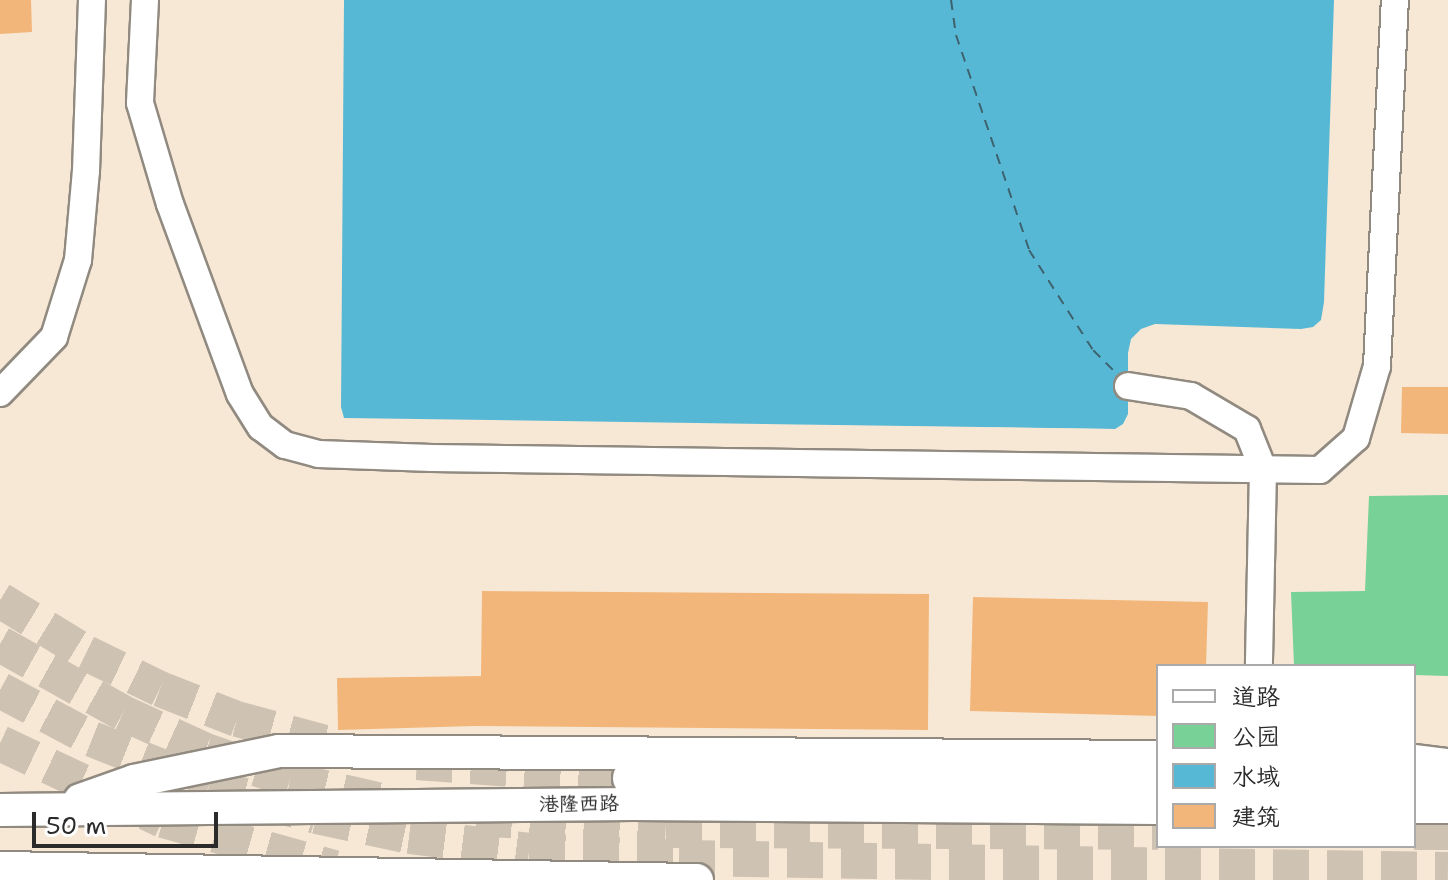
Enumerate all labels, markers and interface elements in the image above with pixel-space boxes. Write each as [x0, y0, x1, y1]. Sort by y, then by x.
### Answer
legend [1156, 664, 1416, 848]
text: 道路 [1232, 681, 1280, 713]
text: 公园 [1232, 721, 1280, 753]
text: 水域 [1232, 761, 1280, 793]
street label: 港隆西路 [539, 791, 619, 817]
scale bar [36, 796, 222, 846]
text: 建筑 [1232, 801, 1280, 833]
text: 50 m [46, 810, 106, 842]

